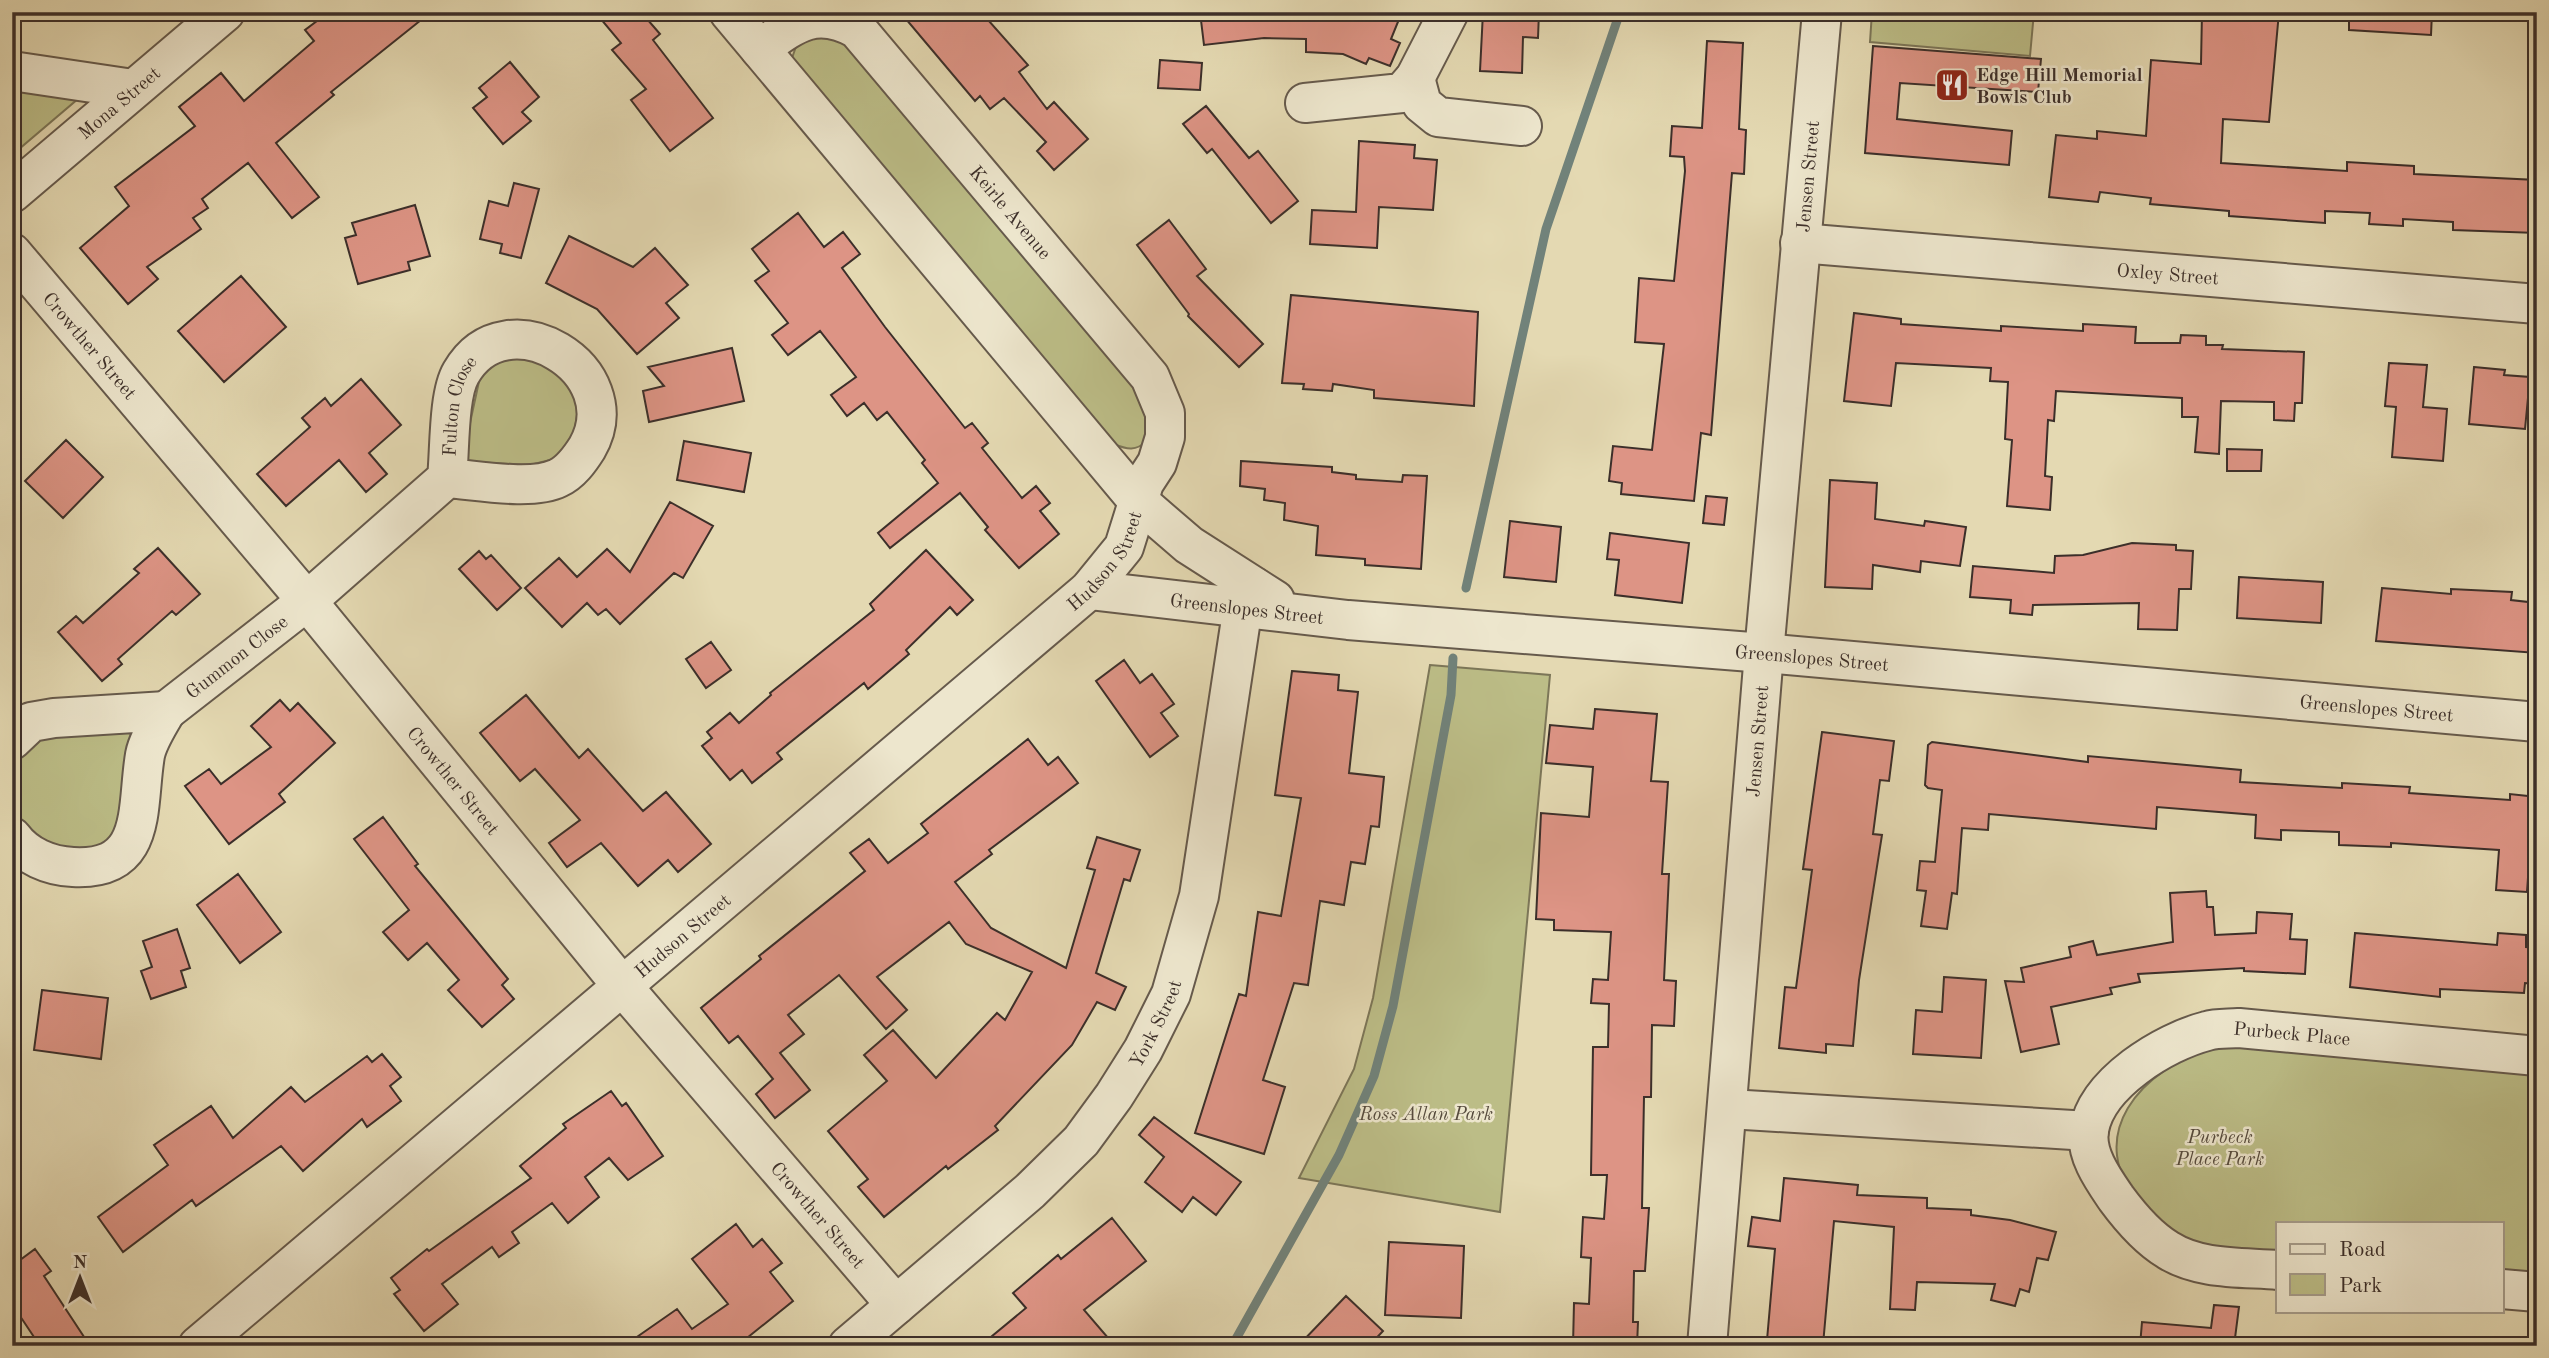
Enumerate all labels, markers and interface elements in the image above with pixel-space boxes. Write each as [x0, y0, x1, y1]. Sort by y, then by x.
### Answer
street label: Mona Street [76, 64, 165, 144]
restaurant icon: Edge Hill Memorial Bowls Club [1933, 66, 1971, 104]
place label: Edge Hill Memorial Bowls Club [1976, 67, 2143, 108]
street label: Jensen Street [1795, 120, 1824, 233]
street label: Keirle Avenue [965, 163, 1054, 264]
street label: Oxley Street [2115, 262, 2220, 290]
street label: Crowther Street [38, 290, 139, 404]
street label: Fulton Close [441, 353, 482, 457]
street label: Hudson Street [1065, 509, 1147, 616]
street label: Greenslopes Street [1169, 592, 1325, 629]
street label: Gummon Close [183, 613, 292, 704]
street label: Greenslopes Street [1734, 644, 1889, 676]
street label: Jensen Street [1745, 685, 1773, 798]
street label: Greenslopes Street [2298, 694, 2454, 727]
street label: Crowther Street [402, 724, 502, 840]
street label: Hudson Street [632, 891, 735, 983]
street label: York Street [1127, 978, 1186, 1072]
street label: Purbeck Place [2232, 1021, 2351, 1050]
park label: Ross Allan Park [1358, 1106, 1493, 1125]
park label: Purbeck Place Park [2175, 1129, 2264, 1170]
street label: Crowther Street [766, 1159, 867, 1273]
legend [2276, 1222, 2504, 1312]
text: Road [2339, 1240, 2386, 1261]
north arrow [46, 1242, 116, 1312]
text: N [73, 1254, 88, 1273]
text: Park [2339, 1276, 2382, 1297]

